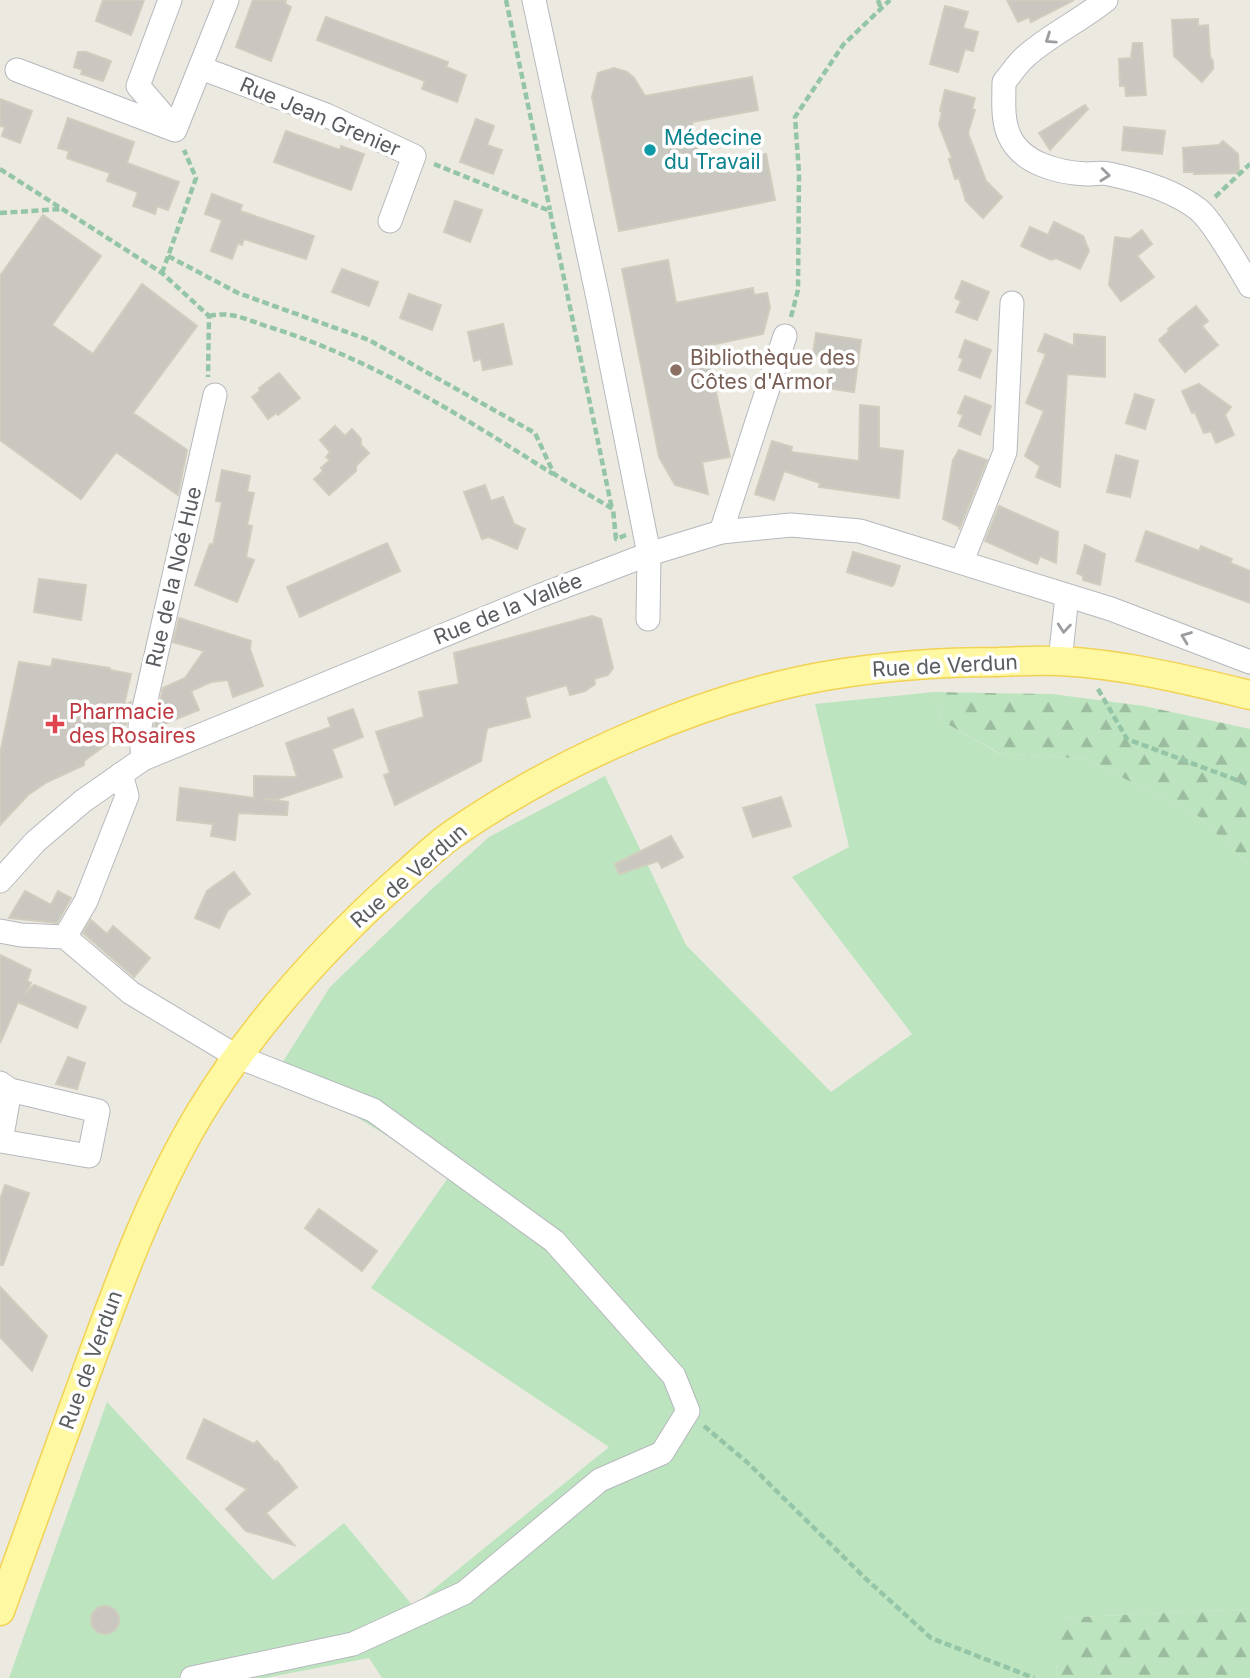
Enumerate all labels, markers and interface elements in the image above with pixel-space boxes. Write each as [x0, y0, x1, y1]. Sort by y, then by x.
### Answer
one-way arrow [1045, 31, 1058, 43]
street label: Rue Jean Grenier [236, 71, 404, 162]
place label: Médecine du Travail [664, 125, 762, 174]
marker: Médecine du Travail [642, 142, 658, 158]
one-way arrow [1100, 167, 1111, 182]
place label: Bibliothèque des Côtes d'Armor [690, 345, 856, 394]
marker: Bibliothèque des Côtes d'Armor [668, 362, 684, 378]
street label: Rue de la Noé Hue [141, 484, 206, 670]
street label: Rue de la Vallée [430, 567, 586, 650]
one-way arrow [1057, 623, 1072, 634]
one-way arrow [1181, 632, 1193, 646]
street label: Rue de Verdun [871, 649, 1019, 682]
place label: Pharmacie des Rosaires [69, 699, 196, 748]
marker: Pharmacie des Rosaires [47, 716, 63, 732]
street label: Rue de Verdun [345, 818, 472, 933]
street label: Rue de Verdun [54, 1287, 127, 1433]

